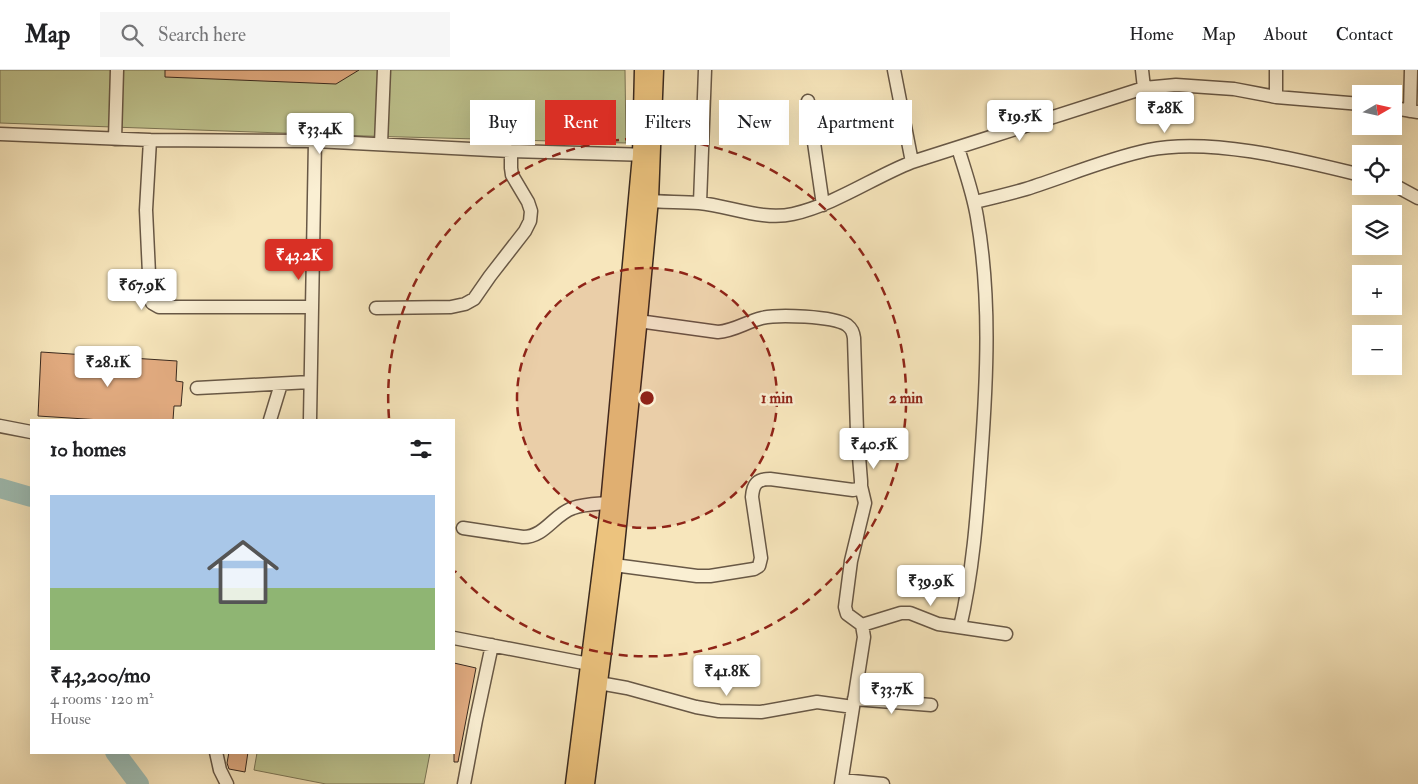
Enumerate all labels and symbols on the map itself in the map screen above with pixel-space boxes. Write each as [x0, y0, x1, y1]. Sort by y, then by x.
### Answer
north arrow [1352, 85, 1402, 135]
pin: ₹28K [1135, 92, 1195, 134]
pin: ₹19.5K [979, 100, 1061, 142]
pin: ₹33.4K [279, 112, 361, 155]
pin: ₹43.2K [258, 238, 340, 281]
pin: ₹67.9K [101, 268, 183, 311]
pin: ₹28.1K [67, 346, 149, 388]
centre of rings [638, 389, 656, 407]
text: 1 min [761, 389, 793, 408]
text: 2 min [889, 389, 923, 408]
pin: ₹40.5K [833, 428, 915, 470]
pin: ₹39.9K [890, 564, 972, 607]
pin: ₹41.8K [686, 654, 768, 697]
pin: ₹33.7K [851, 672, 933, 715]

